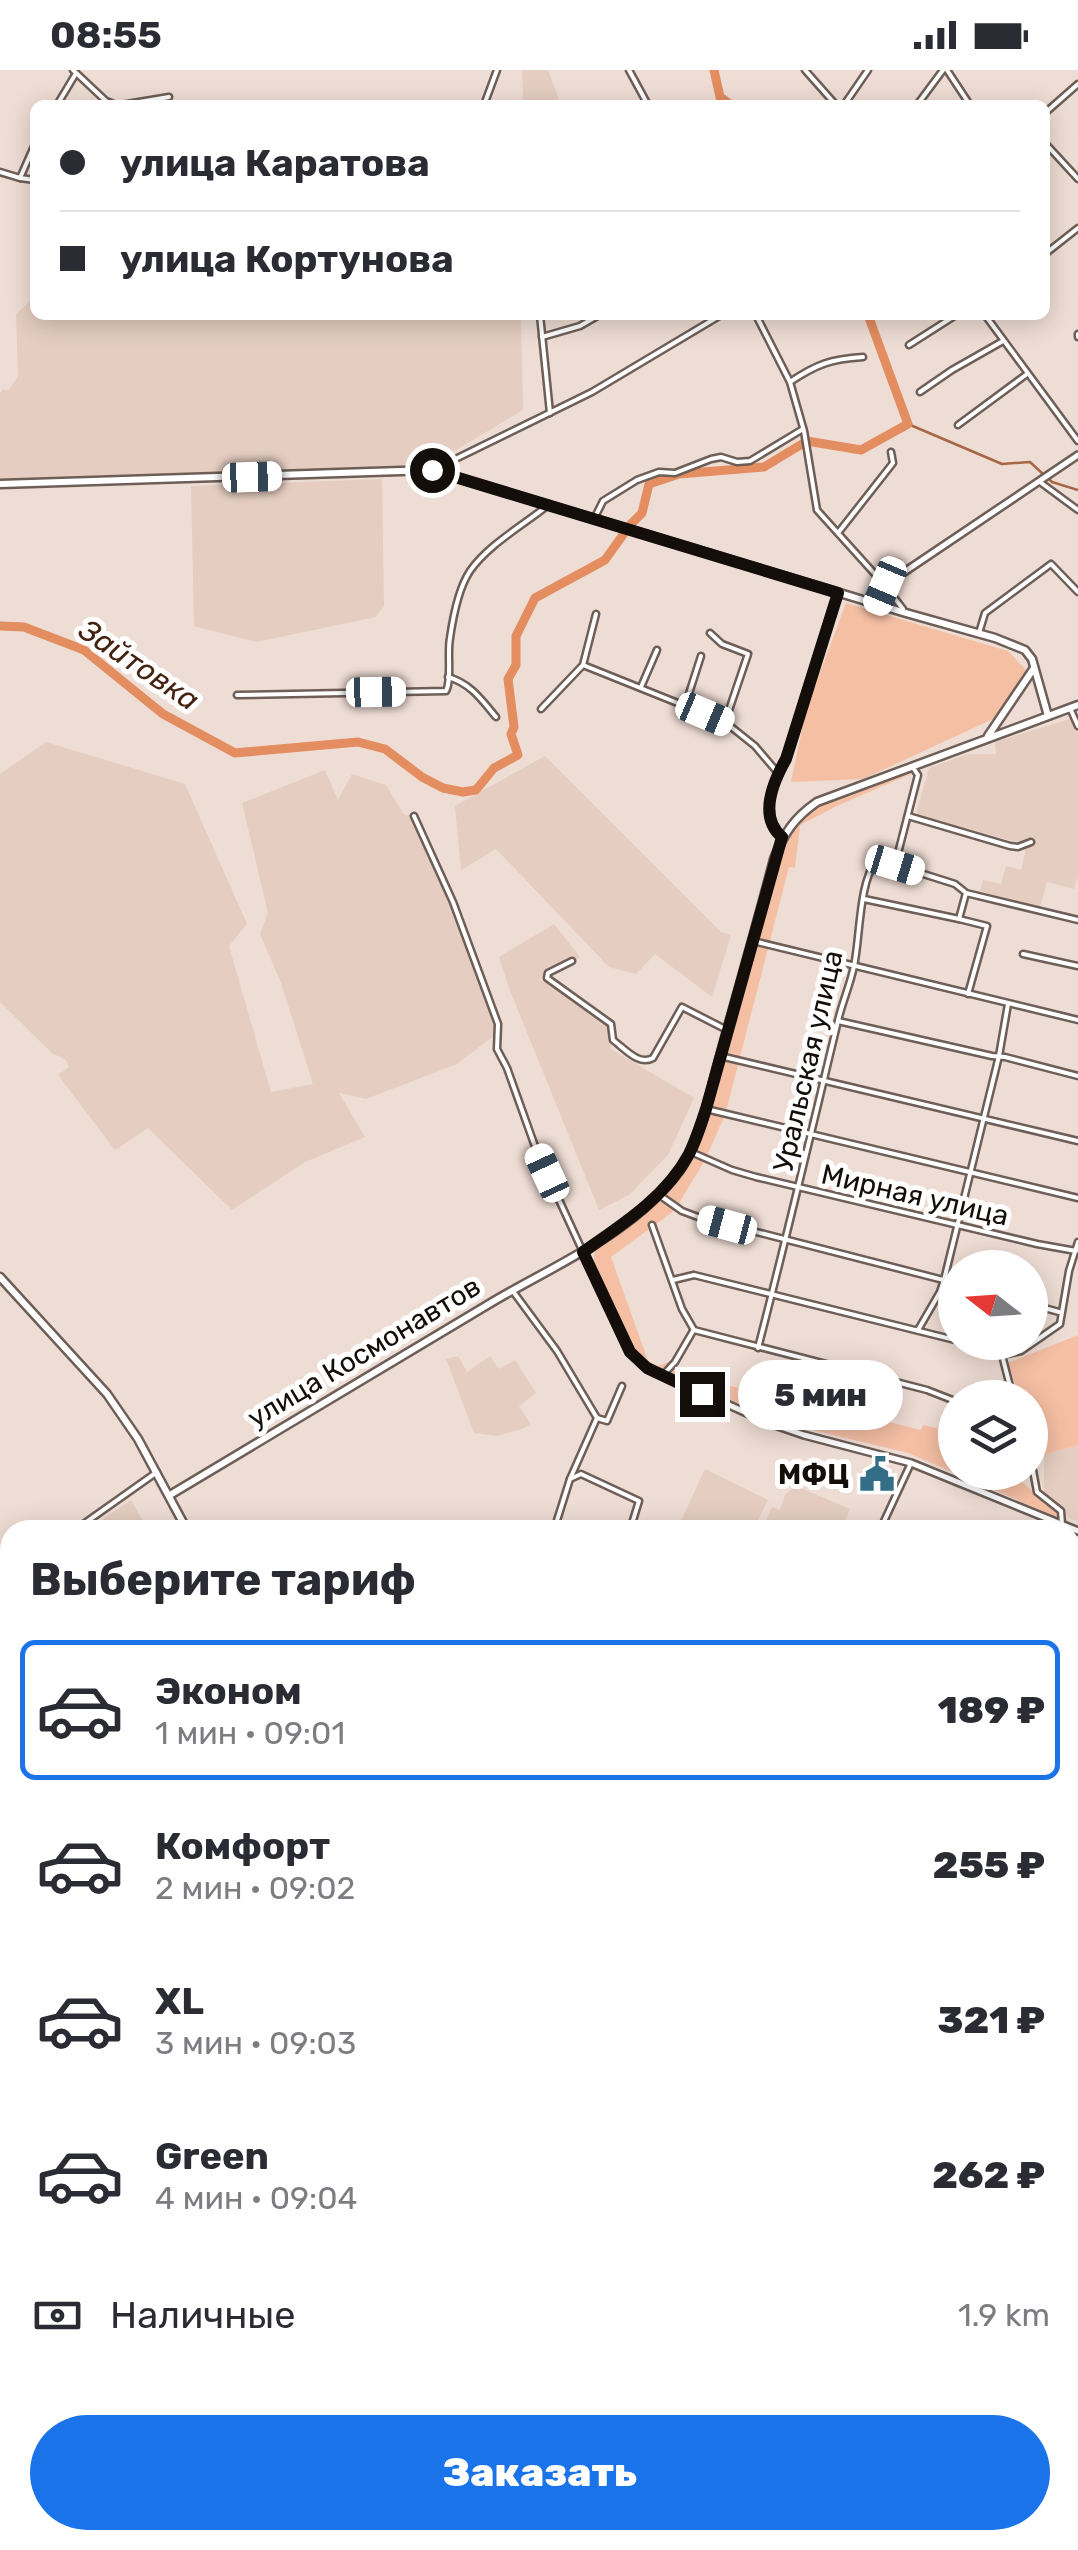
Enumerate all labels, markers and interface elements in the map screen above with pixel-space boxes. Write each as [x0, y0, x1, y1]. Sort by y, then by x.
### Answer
text: 08:55 [50, 12, 162, 58]
text: улица Каратова [120, 140, 430, 186]
text: улица Кортунова [120, 236, 454, 282]
route start [410, 448, 455, 493]
car [221, 461, 283, 493]
car [859, 553, 911, 619]
water label: Зайтовка [71, 611, 206, 718]
car [346, 676, 406, 708]
car [672, 688, 738, 740]
car [862, 842, 928, 888]
street label: Уральская улица [766, 947, 850, 1175]
car [521, 1139, 573, 1207]
street label: Мирная улица [818, 1157, 1012, 1233]
car [694, 1203, 760, 1247]
north arrow [938, 1250, 1048, 1360]
map controls [938, 1250, 1048, 1490]
street label: улица Космонавтов [242, 1269, 486, 1435]
callout: 5 мин [737, 1359, 902, 1429]
route end [680, 1372, 725, 1417]
text: 5 мин [774, 1376, 867, 1414]
button: layers [938, 1380, 1048, 1490]
public building icon: МФЦ [858, 1455, 896, 1493]
place label: МФЦ [778, 1458, 849, 1491]
text: Выберите тариф [30, 1553, 416, 1606]
icon: car [35, 1665, 125, 1755]
text: Эконом [155, 1668, 302, 1714]
text: 189 ₽ [938, 1687, 1045, 1733]
text: 1 мин · 09:01 [155, 1714, 345, 1752]
icon: car [35, 1820, 125, 1910]
text: Комфорт [155, 1823, 330, 1869]
text: 255 ₽ [933, 1842, 1045, 1888]
text: 2 мин · 09:02 [155, 1869, 355, 1907]
icon: car [35, 1975, 125, 2065]
text: XL [155, 1978, 204, 2024]
text: 321 ₽ [937, 1997, 1045, 2043]
text: 3 мин · 09:03 [155, 2024, 356, 2062]
icon: car [35, 2130, 125, 2220]
text: Green [155, 2133, 269, 2179]
text: 262 ₽ [932, 2152, 1045, 2198]
text: 4 мин · 09:04 [155, 2179, 357, 2217]
icon: cash [30, 2288, 85, 2343]
text: Наличные [110, 2292, 296, 2338]
text: 1.9 km [958, 2296, 1050, 2334]
button: Заказать [30, 2415, 1050, 2530]

